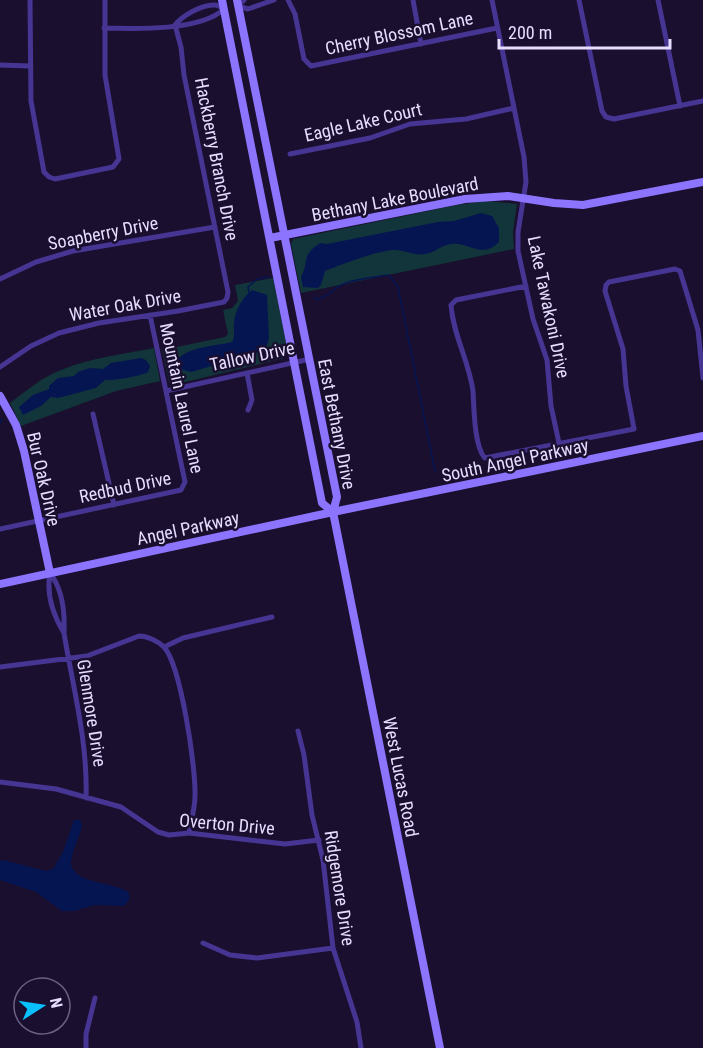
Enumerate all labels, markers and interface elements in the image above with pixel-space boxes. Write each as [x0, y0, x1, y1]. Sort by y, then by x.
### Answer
street label: Cherry Blossom Lane [323, 7, 475, 59]
scale bar [499, 12, 670, 50]
text: 200 m [508, 22, 552, 43]
street label: Hackberry Branch Drive [191, 76, 243, 242]
street label: Eagle Lake Court [302, 98, 424, 146]
street label: Bethany Lake Boulevard [310, 173, 480, 225]
street label: Soapberry Drive [46, 212, 160, 254]
street label: Lake Tawakoni Drive [524, 234, 574, 380]
street label: Water Oak Drive [68, 285, 182, 325]
street label: Mountain Laurel Lane [156, 321, 208, 475]
street label: Tallow Drive [208, 337, 296, 375]
street label: East Bethany Drive [314, 357, 360, 491]
street label: Bur Oak Drive [23, 430, 65, 528]
street label: South Angel Parkway [440, 434, 591, 486]
street label: Redbud Drive [77, 467, 173, 507]
street label: Angel Parkway [135, 507, 242, 549]
street label: Glenmore Drive [73, 658, 111, 768]
street label: West Lucas Road [379, 715, 423, 839]
street label: Overton Drive [178, 809, 276, 839]
street label: Ridgemore Drive [321, 829, 359, 947]
north arrow [12, 976, 72, 1036]
text: N [46, 996, 66, 1010]

